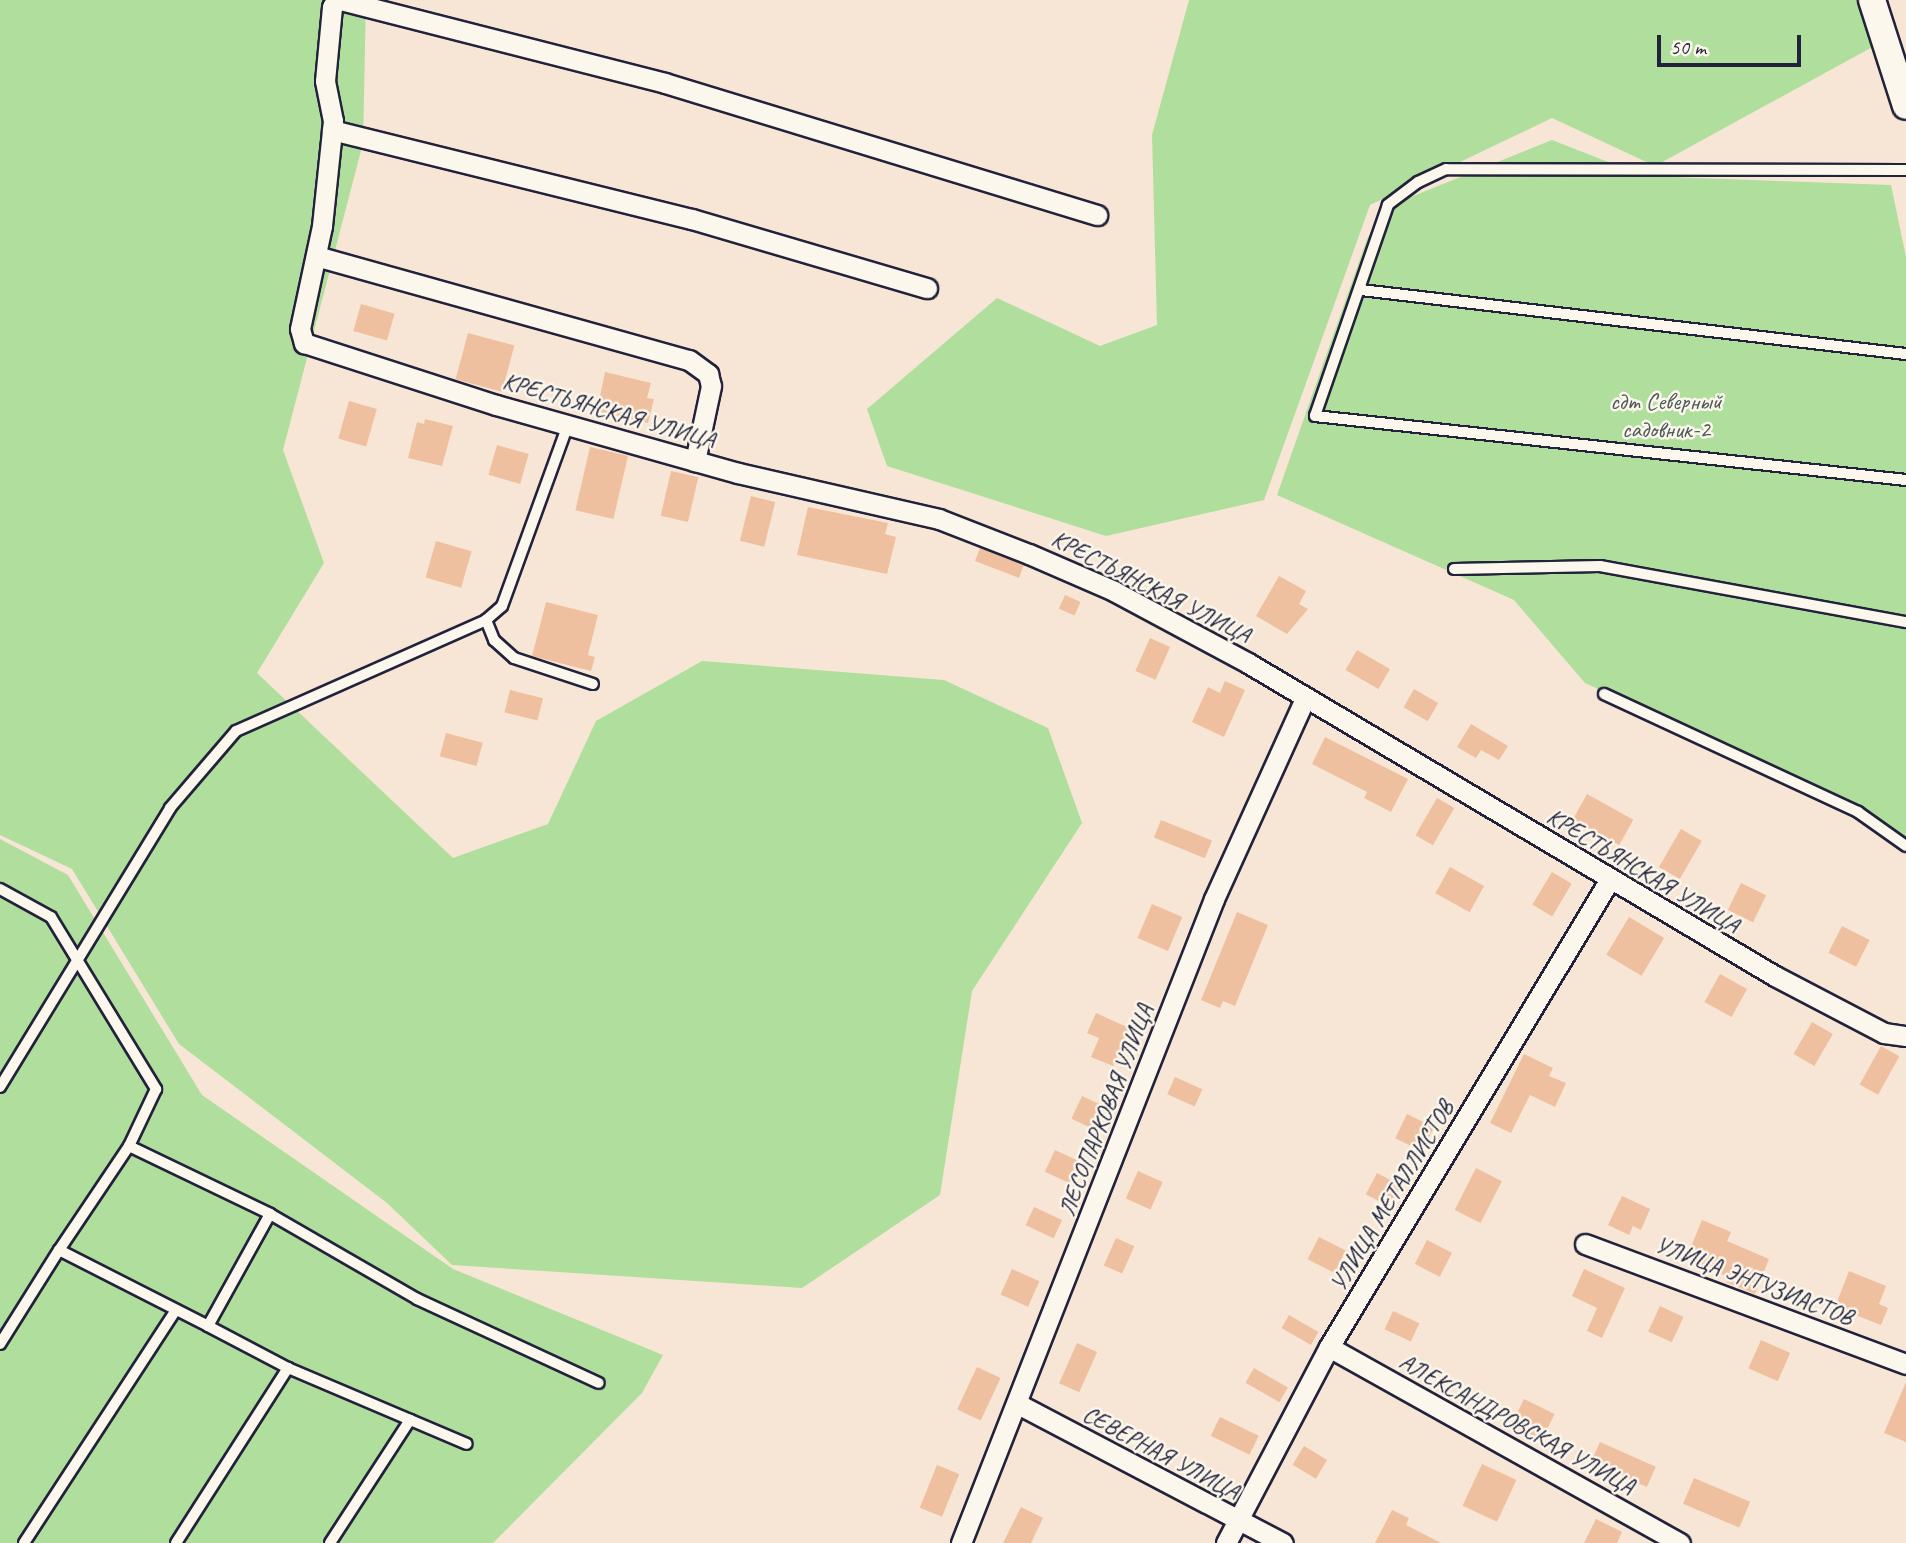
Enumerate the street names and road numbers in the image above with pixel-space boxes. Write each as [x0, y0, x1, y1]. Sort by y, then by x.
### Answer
street label: КРЕСТЬЯНСКАЯ УЛИЦА [500, 367, 718, 455]
street label: КРЕСТЬЯНСКАЯ УЛИЦА [1047, 524, 1255, 650]
street label: КРЕСТЬЯНСКАЯ УЛИЦА [1542, 802, 1744, 940]
street label: ЛЕСОПАРКОВАЯ УЛИЦА [1052, 1000, 1160, 1220]
street label: УЛИЦА МЕТАЛЛИСТОВ [1323, 1095, 1461, 1297]
street label: УЛИЦА ЭНТУЗИАСТОВ [1651, 1230, 1857, 1332]
street label: АЛЕКСАНДРОВСКАЯ УЛИЦА [1394, 1347, 1640, 1501]
street label: СЕВЕРНАЯ УЛИЦА [1078, 1400, 1244, 1506]

